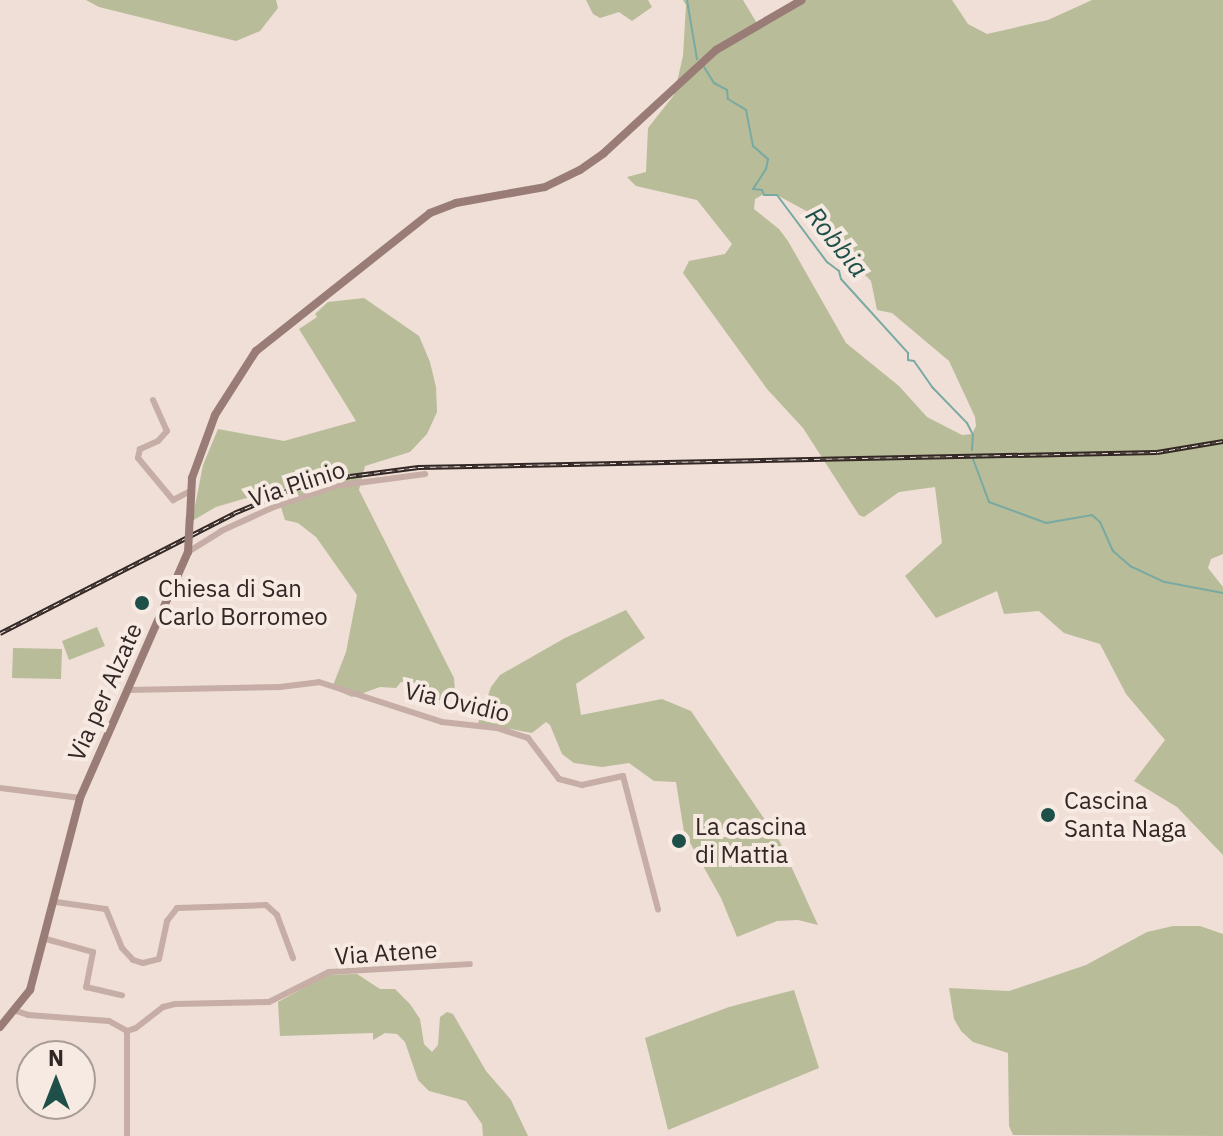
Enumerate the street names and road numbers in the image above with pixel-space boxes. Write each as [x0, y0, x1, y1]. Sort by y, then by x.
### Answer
street label: Via Plinio [245, 455, 349, 513]
street label: Via per Alzate [62, 619, 148, 765]
street label: Via Ovidio [402, 676, 512, 728]
street label: Via Atene [334, 935, 438, 971]

